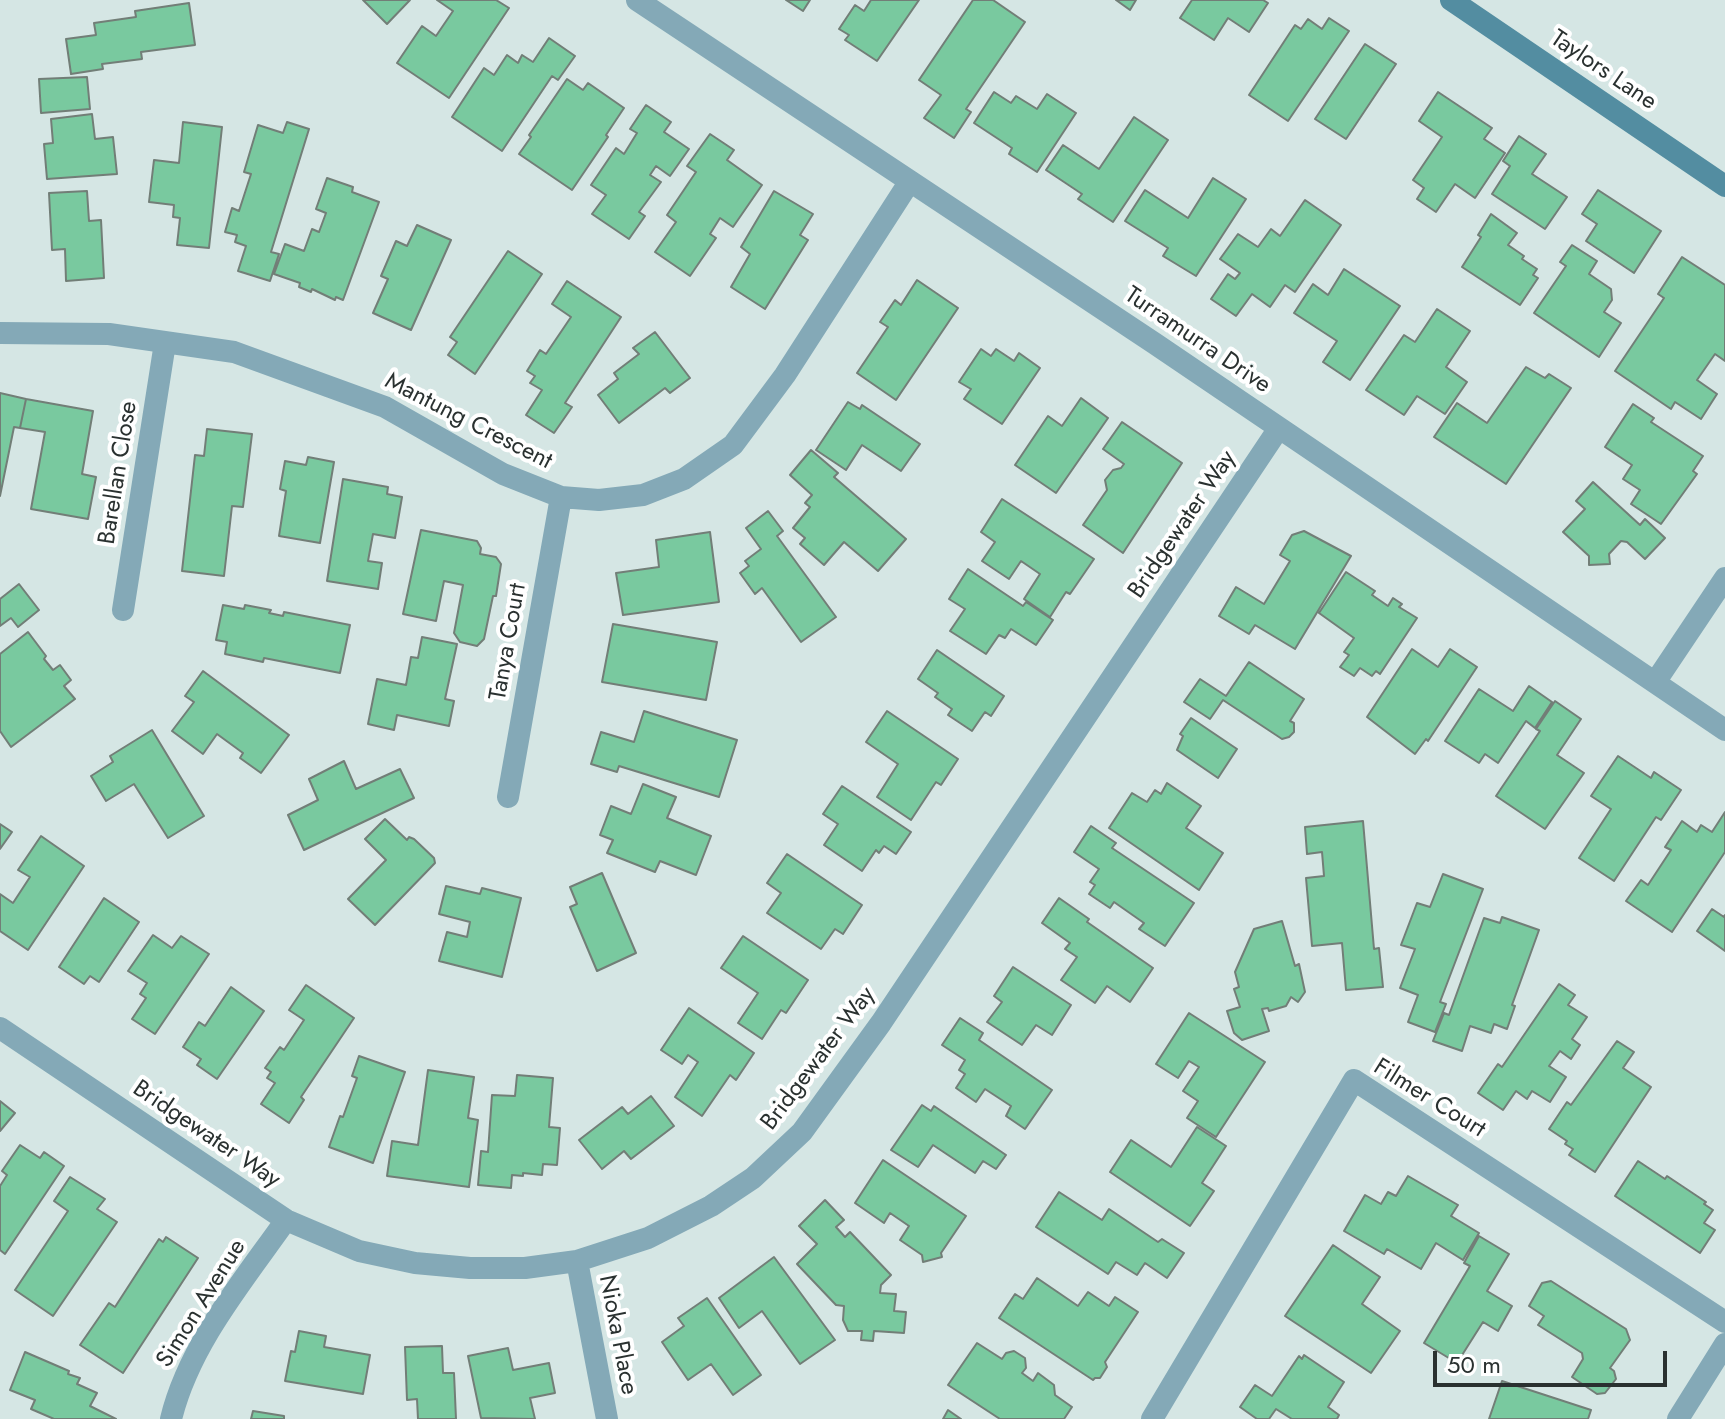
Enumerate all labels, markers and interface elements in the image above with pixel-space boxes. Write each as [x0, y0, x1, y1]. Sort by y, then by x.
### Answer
street label: Taylors Lane [1544, 25, 1662, 117]
street label: Turramurra Drive [1119, 282, 1275, 400]
street label: Mantung Crescent [380, 367, 556, 477]
street label: Barellan Close [93, 399, 145, 547]
street label: Bridgewater Way [1123, 446, 1243, 604]
street label: Tanya Court [485, 581, 533, 703]
street label: Bridgewater Way [756, 982, 882, 1136]
street label: Filmer Court [1368, 1053, 1490, 1145]
street label: Bridgewater Way [127, 1075, 285, 1195]
street label: Simon Avenue [151, 1235, 253, 1373]
street label: Nioka Place [591, 1273, 643, 1397]
scale bar [1437, 1335, 1671, 1385]
text: 50 m [1447, 1347, 1501, 1382]

